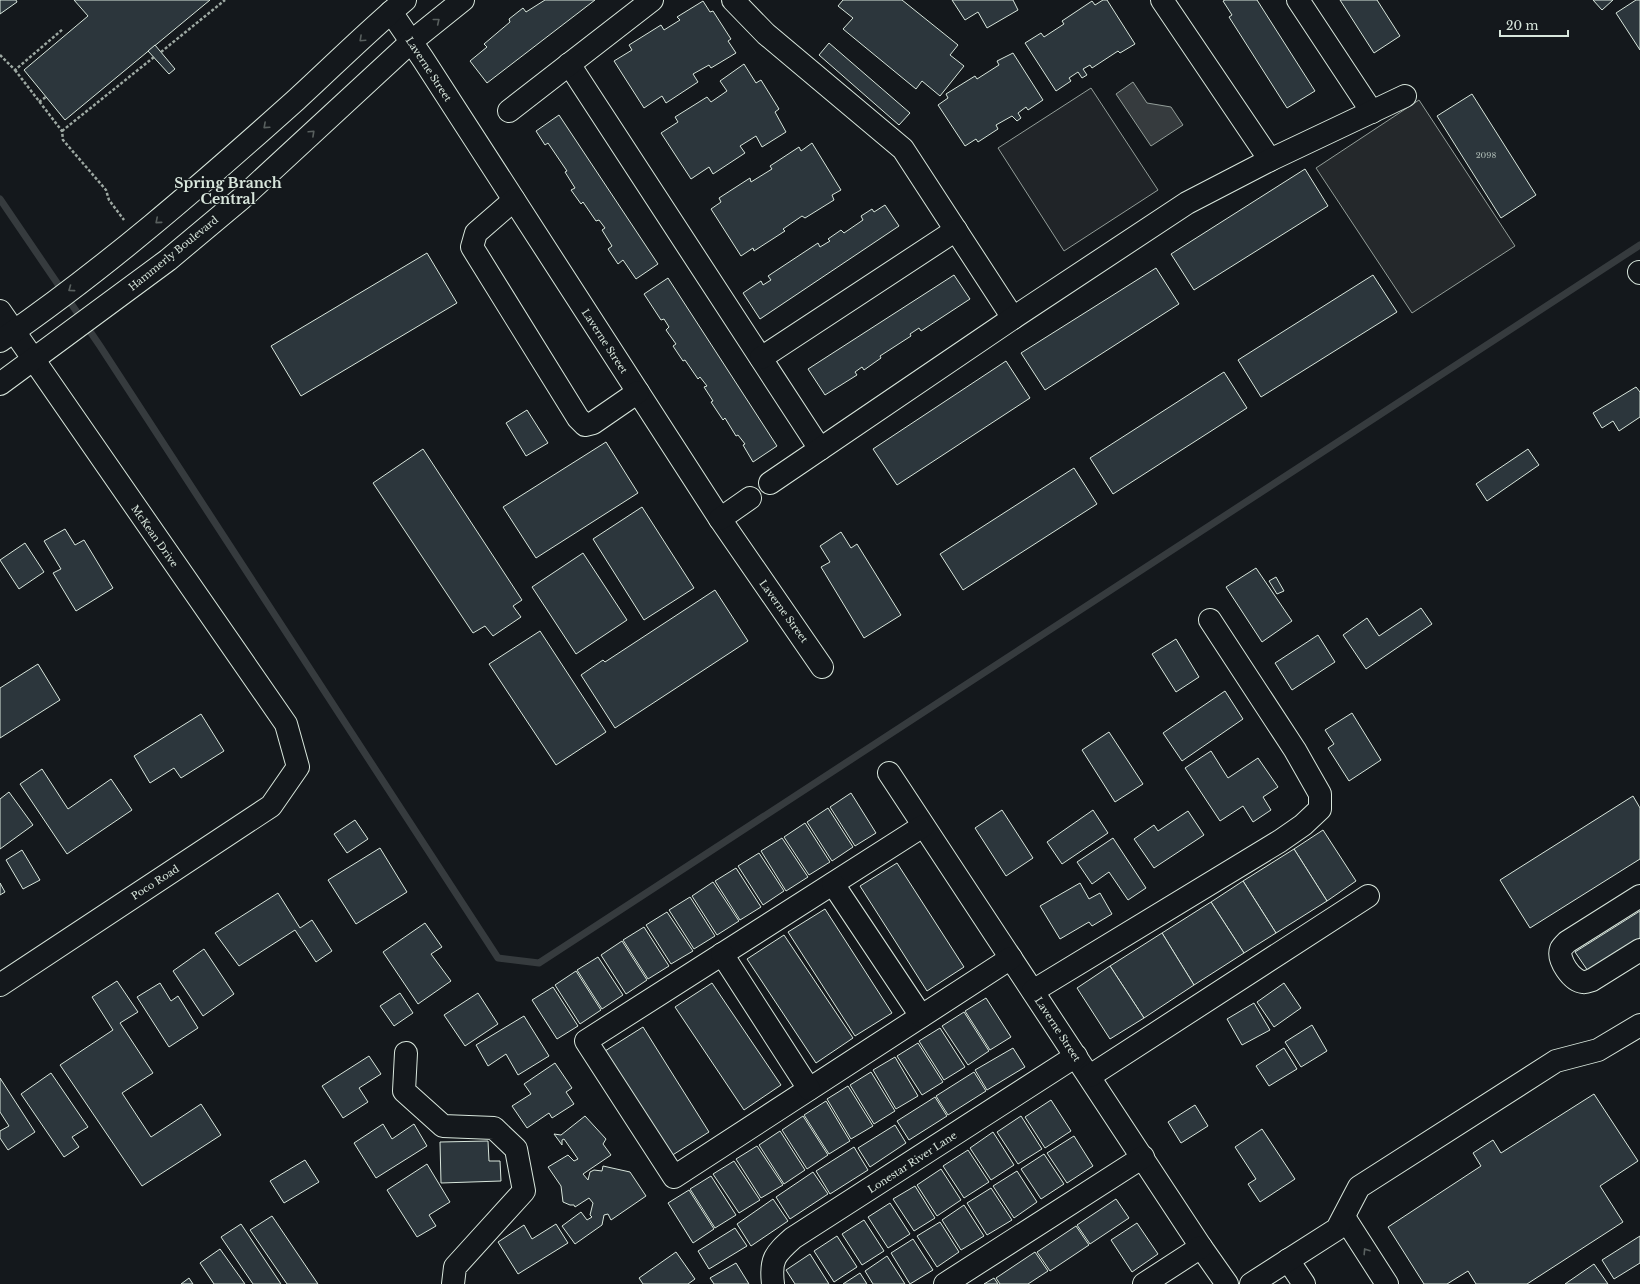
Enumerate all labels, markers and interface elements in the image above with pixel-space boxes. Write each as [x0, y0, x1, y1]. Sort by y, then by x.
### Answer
scale bar [1500, 12, 1568, 38]
one-way arrow [433, 18, 440, 25]
text: 20 m [1506, 18, 1538, 33]
one-way arrow [359, 34, 367, 41]
street label: Laverne Street [403, 34, 454, 104]
one-way arrow [263, 122, 271, 129]
one-way arrow [307, 131, 314, 138]
house number: 2098 [1476, 150, 1496, 160]
district label: Spring Branch Central [174, 174, 282, 208]
street label: Hammerly Boulevard [126, 213, 221, 294]
one-way arrow [155, 217, 162, 224]
one-way arrow [69, 284, 76, 291]
street label: Laverne Street [579, 306, 630, 376]
street label: McKean Drive [128, 503, 181, 570]
street label: Laverne Street [756, 577, 811, 645]
street label: Poco Road [129, 862, 182, 903]
street label: Laverne Street [1032, 994, 1083, 1064]
street label: Lonestar River Lane [865, 1129, 959, 1196]
one-way arrow [1363, 1248, 1371, 1255]

